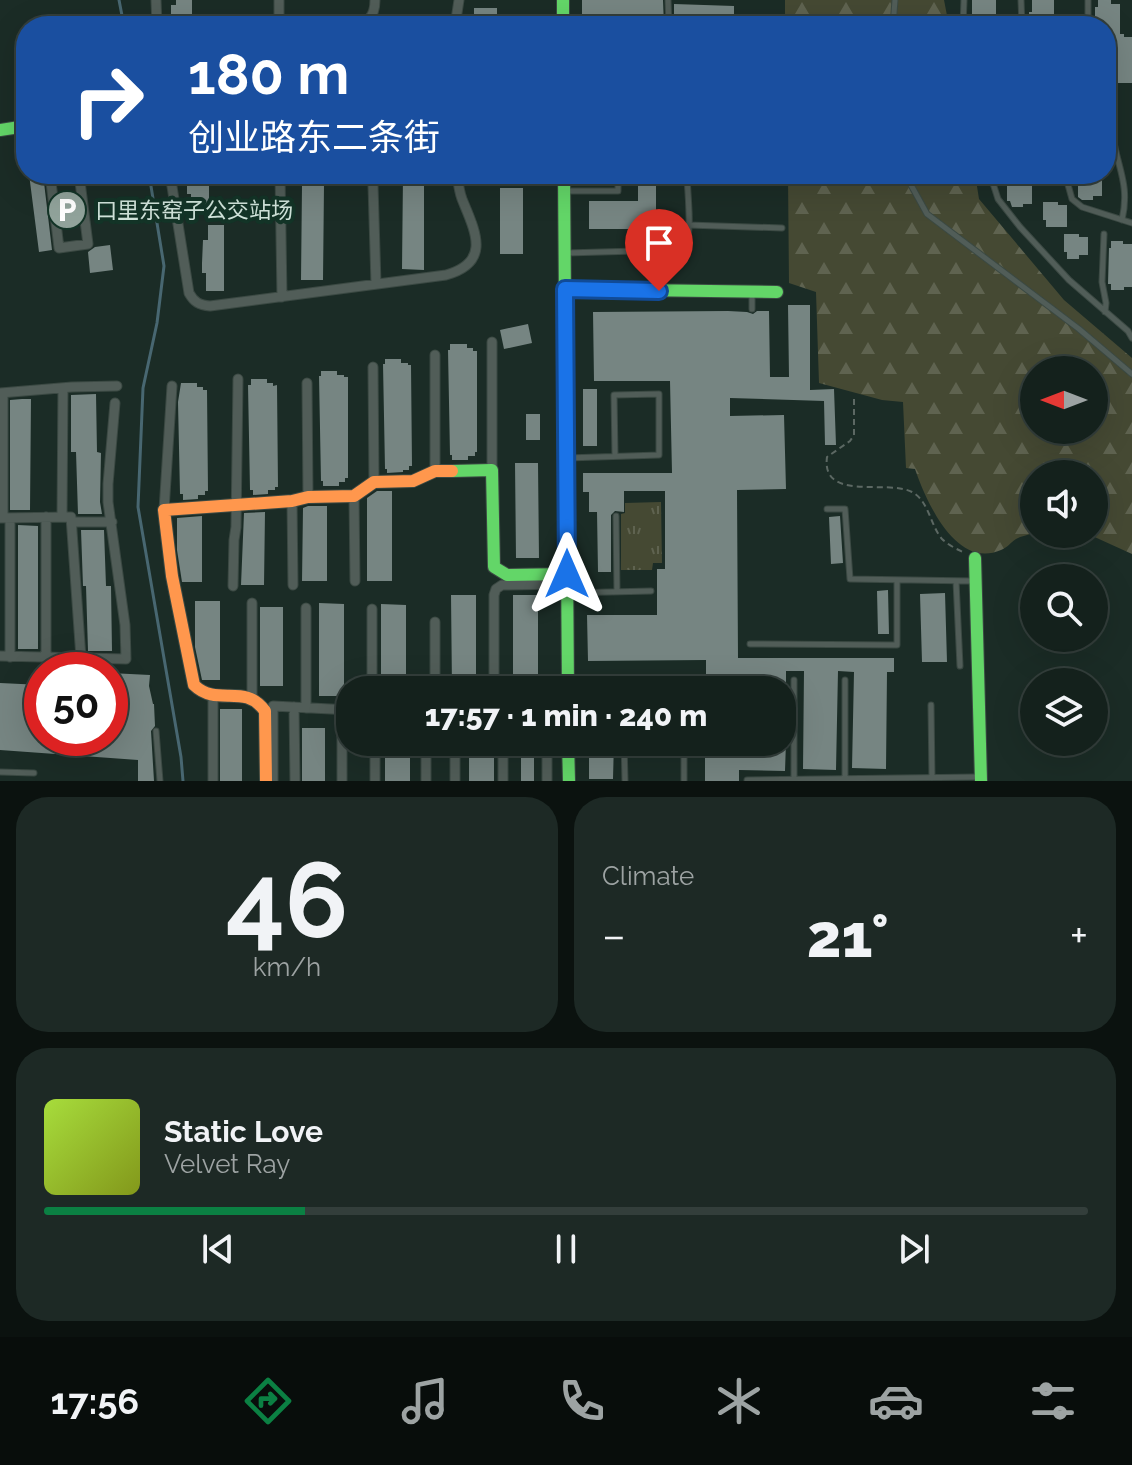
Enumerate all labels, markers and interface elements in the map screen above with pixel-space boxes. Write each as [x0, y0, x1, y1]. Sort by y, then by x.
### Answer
text: 180 m [188, 41, 349, 107]
icon: right [56, 48, 160, 152]
text: 创业路东二条街 [188, 116, 440, 158]
parking icon: 口里东窑子公交站场 [46, 189, 88, 231]
place label: 口里东窑子公交站场 [95, 197, 293, 223]
pin [625, 209, 693, 291]
icon: arrive [637, 221, 681, 265]
north arrow [1020, 356, 1108, 444]
map controls [1020, 356, 1108, 756]
button: sound [1020, 460, 1108, 548]
position arrow [525, 532, 609, 616]
button: search [1020, 564, 1108, 652]
speed limit sign: 50 [24, 652, 128, 756]
button: layers [1020, 668, 1108, 756]
text: 17:57 · 1 min · 240 m [425, 698, 707, 733]
text: 46 [226, 839, 348, 961]
text: Climate [602, 861, 694, 891]
text: 21° [807, 901, 889, 971]
text: − [602, 910, 626, 961]
text: + [1070, 910, 1088, 961]
text: km/h [253, 952, 321, 982]
text: Static Love [164, 1114, 323, 1149]
text: Velvet Ray [164, 1149, 290, 1179]
icon: previous [196, 1227, 240, 1271]
icon: pause [544, 1227, 588, 1271]
icon: next [892, 1227, 936, 1271]
icon: directions [240, 1373, 296, 1429]
icon: music [397, 1373, 453, 1429]
icon: phone [554, 1373, 610, 1429]
icon: climate [711, 1373, 767, 1429]
icon: car [868, 1373, 924, 1429]
icon: filters [1025, 1373, 1081, 1429]
text: 17:56 [51, 1380, 139, 1422]

